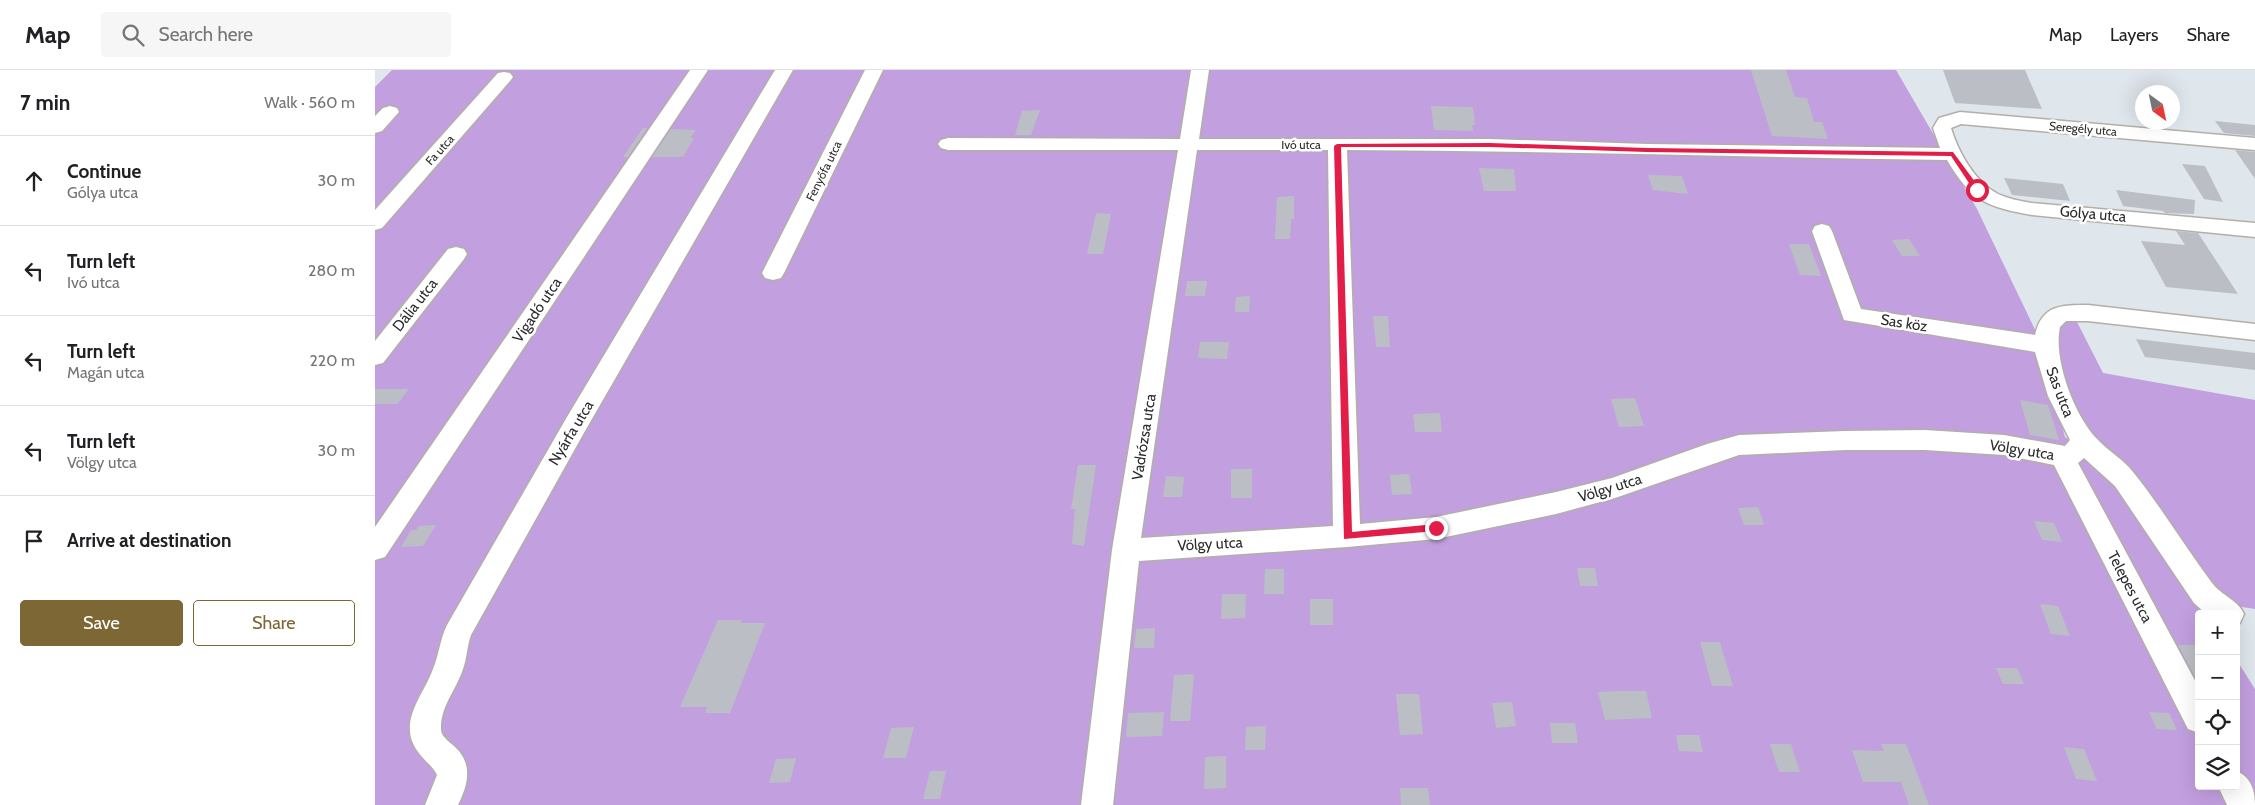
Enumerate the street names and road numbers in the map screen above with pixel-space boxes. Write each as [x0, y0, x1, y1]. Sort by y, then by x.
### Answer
street label: Seregély utca [2048, 118, 2118, 139]
street label: Fa utca [422, 131, 457, 168]
street label: Ivó utca [1281, 137, 1321, 152]
street label: Fenyőfa utca [803, 138, 845, 203]
street label: Gólya utca [2059, 202, 2128, 226]
street label: Vigadó utca [509, 273, 566, 346]
street label: Dália utca [389, 274, 442, 335]
street label: Sas köz [1879, 310, 1929, 336]
street label: Sas utca [2042, 364, 2078, 420]
street label: Vadrózsa utca [1128, 392, 1160, 482]
street label: Nyárfa utca [545, 397, 598, 469]
street label: Völgy utca [1988, 436, 2056, 464]
street label: Völgy utca [1576, 470, 1645, 506]
street label: Völgy utca [1177, 533, 1244, 555]
street label: Telepes utca [2104, 548, 2157, 626]

